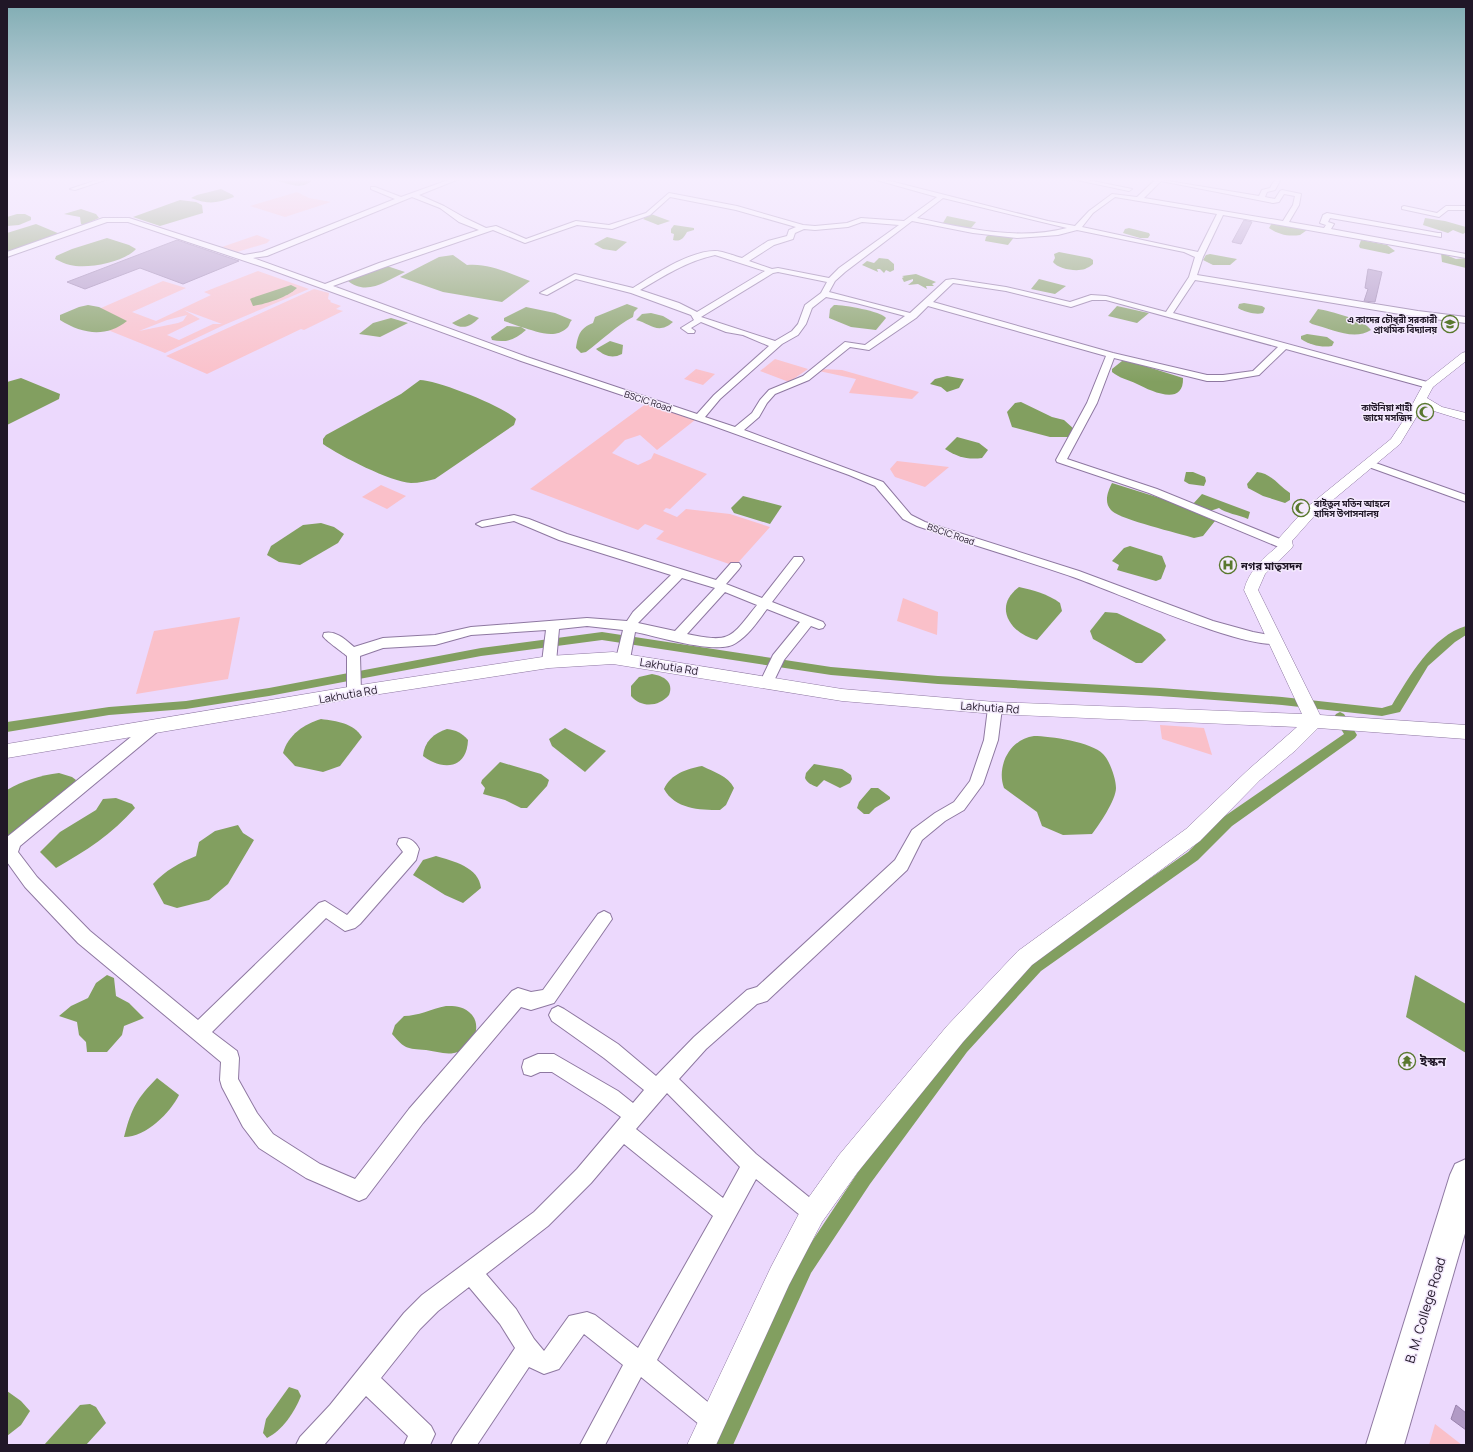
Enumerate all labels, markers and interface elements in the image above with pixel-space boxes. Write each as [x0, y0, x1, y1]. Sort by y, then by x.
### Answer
place label: এ কাদের চৌধুরী সরকারী প্রাথমিক বিদ্যালয় [1347, 313, 1437, 336]
school or university icon: এ কাদের চৌধুরী সরকারী প্রাথমিক বিদ্যালয় [1440, 314, 1460, 334]
street label: BSCIC Road [623, 387, 673, 415]
place label: কাউনিয়া শাহী জামে মসজিদ [1360, 401, 1413, 424]
mosque icon: কাউনিয়া শাহী জামে মসজিদ [1415, 402, 1435, 422]
place label: বাইতুল মতিন আহলে হাদিস উপাসনালয় [1313, 497, 1390, 520]
mosque icon: বাইতুল মতিন আহলে হাদিস উপাসনালয় [1291, 498, 1311, 518]
street label: BSCIC Road [926, 520, 976, 548]
hospital icon: নগর মাতৃসদন [1218, 555, 1238, 575]
place label: নগর মাতৃসদন [1240, 558, 1302, 573]
street label: Lakhutia Rd [639, 654, 699, 678]
street label: Lakhutia Rd [318, 681, 378, 707]
street label: Lakhutia Rd [960, 697, 1020, 717]
temple icon: ইস্কন [1397, 1051, 1417, 1071]
place label: ইস্কন [1419, 1052, 1447, 1070]
street label: B. M. College Road [1400, 1255, 1450, 1365]

